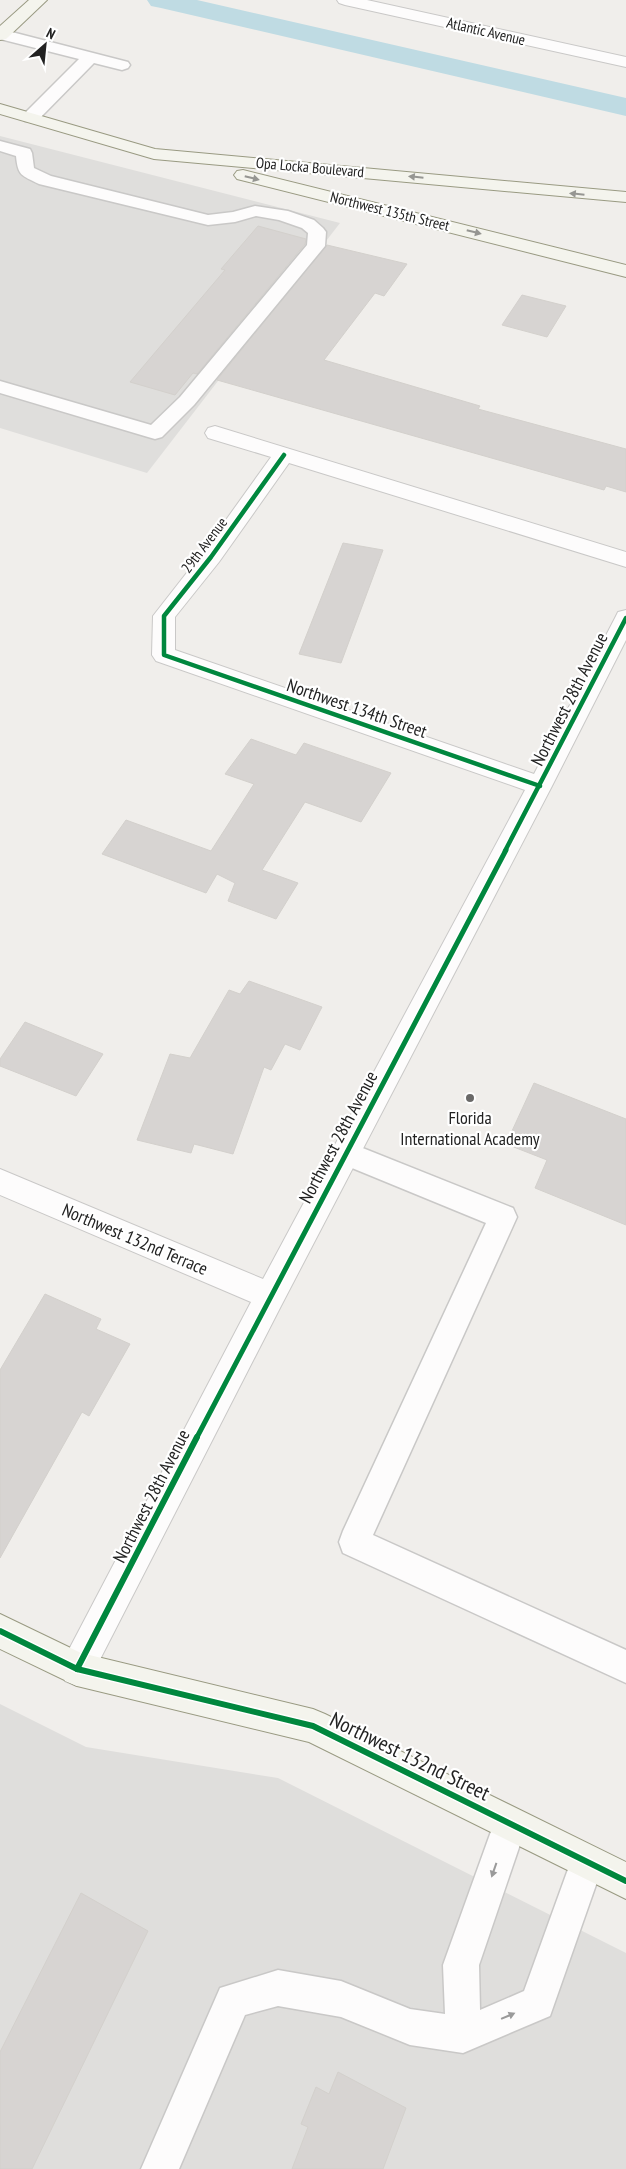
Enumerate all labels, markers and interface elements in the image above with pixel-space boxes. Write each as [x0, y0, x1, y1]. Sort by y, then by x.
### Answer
street label: Atlantic Avenue [445, 13, 527, 49]
north arrow [20, 20, 70, 70]
text: N [43, 24, 58, 43]
street label: Opa Locka Boulevard [255, 153, 365, 181]
one-way arrow [407, 173, 423, 181]
one-way arrow [245, 174, 260, 182]
street label: Northwest 135th Street [328, 187, 452, 235]
one-way arrow [569, 190, 585, 198]
one-way arrow [466, 228, 481, 236]
street label: 29th Avenue [177, 513, 231, 577]
street label: Northwest 28th Avenue [526, 629, 612, 769]
street label: Northwest 134th Street [284, 673, 430, 743]
street label: Northwest 28th Avenue [293, 1067, 383, 1207]
marker: Florida International Academy [464, 1092, 476, 1104]
place label: Florida International Academy [400, 1106, 540, 1150]
street label: Northwest 132nd Terrace [59, 1198, 211, 1280]
street label: Northwest 28th Avenue [108, 1426, 194, 1566]
street label: Northwest 132nd Street [326, 1706, 495, 1806]
one-way arrow [490, 1863, 497, 1878]
one-way arrow [501, 2011, 515, 2019]

